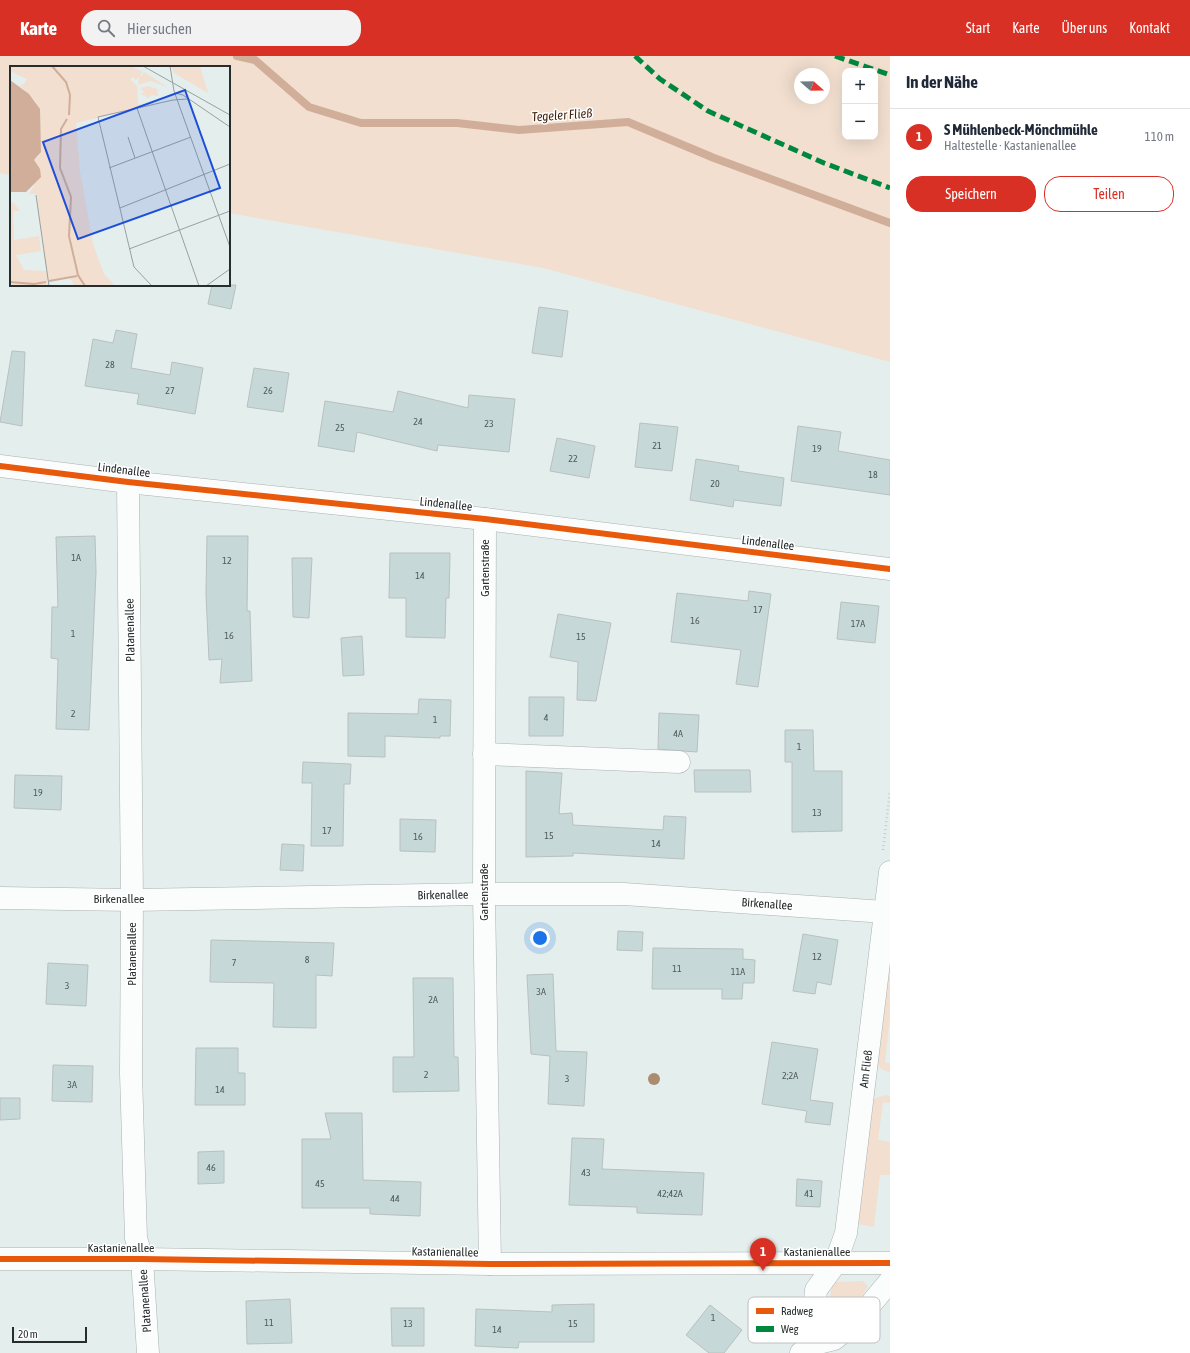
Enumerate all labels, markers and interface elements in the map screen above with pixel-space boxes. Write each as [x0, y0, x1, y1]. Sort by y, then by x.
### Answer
search box [81, 10, 361, 46]
text: Karte [20, 17, 57, 39]
icon: search [95, 17, 117, 39]
text: Hier suchen [127, 20, 192, 37]
text: Start [966, 20, 990, 36]
text: Karte [1012, 20, 1040, 36]
text: Über uns [1062, 20, 1107, 36]
text: Kontakt [1129, 20, 1170, 36]
inset map [10, 66, 230, 286]
north arrow [794, 68, 830, 104]
map controls [842, 68, 878, 140]
button: + [842, 68, 878, 104]
text: In der Nähe [906, 72, 978, 92]
button: − [842, 104, 878, 140]
water label: Tegeler Fließ [531, 105, 593, 125]
text: S Mühlenbeck-Mönchmühle [944, 121, 1098, 138]
text: 1 [916, 129, 922, 144]
text: 110 m [1145, 129, 1174, 144]
text: Haltestelle · Kastanienallee [944, 138, 1076, 153]
button: Speichern [906, 176, 1036, 212]
button: Teilen [1044, 176, 1174, 212]
house number: 28 [105, 359, 115, 370]
house number: 27 [165, 385, 175, 396]
house number: 26 [263, 385, 273, 396]
house number: 24 [413, 416, 423, 427]
house number: 23 [484, 418, 494, 429]
house number: 25 [335, 422, 345, 433]
house number: 21 [652, 440, 662, 451]
house number: 19 [812, 443, 822, 454]
house number: 22 [568, 453, 578, 464]
street label: Lindenallee [97, 460, 151, 480]
house number: 18 [868, 469, 878, 480]
house number: 20 [710, 478, 720, 489]
street label: Lindenallee [419, 494, 473, 514]
street label: Lindenallee [741, 533, 795, 553]
street label: Gartenstraße [478, 539, 492, 597]
house number: 1A [71, 552, 81, 563]
house number: 12 [222, 555, 232, 566]
house number: 14 [415, 570, 425, 581]
street label: Platanenallee [122, 598, 138, 662]
house number: 17 [753, 604, 763, 615]
house number: 16 [690, 615, 700, 626]
house number: 17A [851, 618, 865, 629]
house number: 1 [71, 628, 76, 639]
house number: 16 [224, 630, 234, 641]
house number: 15 [576, 631, 586, 642]
house number: 2 [71, 708, 76, 719]
house number: 4 [544, 712, 549, 723]
house number: 1 [433, 714, 438, 725]
house number: 4A [673, 728, 683, 739]
house number: 1 [797, 741, 802, 752]
house number: 19 [33, 787, 43, 798]
house number: 13 [812, 807, 822, 818]
house number: 17 [322, 825, 332, 836]
house number: 15 [544, 830, 554, 841]
house number: 16 [413, 831, 423, 842]
house number: 14 [651, 838, 661, 849]
street label: Gartenstraße [477, 863, 491, 921]
street label: Birkenallee [417, 888, 469, 902]
street label: Birkenallee [94, 892, 144, 906]
street label: Birkenallee [741, 895, 793, 913]
street label: Platanenallee [125, 922, 139, 986]
your location [530, 928, 550, 948]
house number: 12 [812, 951, 822, 962]
house number: 8 [305, 954, 310, 965]
house number: 7 [232, 957, 237, 968]
house number: 11 [672, 963, 682, 974]
house number: 11A [731, 966, 745, 977]
house number: 3 [65, 980, 70, 991]
house number: 3A [536, 986, 546, 997]
house number: 2A [428, 994, 438, 1005]
street label: Am Fließ [857, 1049, 875, 1089]
house number: 2 [424, 1069, 429, 1080]
house number: 2;2A [782, 1070, 798, 1081]
house number: 3 [565, 1073, 570, 1084]
house number: 3A [67, 1079, 77, 1090]
house number: 14 [215, 1084, 225, 1095]
house number: 46 [206, 1162, 216, 1173]
house number: 43 [581, 1167, 591, 1178]
house number: 45 [315, 1178, 325, 1189]
house number: 42;42A [657, 1188, 683, 1199]
house number: 41 [804, 1188, 814, 1199]
house number: 44 [390, 1193, 400, 1204]
pin: 1 [750, 1238, 776, 1271]
street label: Kastanienallee [88, 1241, 155, 1255]
street label: Kastanienallee [411, 1244, 479, 1260]
street label: Kastanienallee [784, 1245, 851, 1259]
street label: Platanenallee [136, 1269, 154, 1333]
legend [748, 1297, 880, 1343]
text: Radweg [781, 1305, 813, 1317]
house number: 1 [711, 1312, 716, 1323]
house number: 11 [264, 1317, 274, 1328]
house number: 13 [403, 1318, 413, 1329]
house number: 15 [568, 1318, 578, 1329]
text: Weg [781, 1323, 799, 1335]
house number: 14 [492, 1324, 502, 1335]
scale bar [12, 1325, 87, 1344]
text: 20 m [18, 1328, 38, 1340]

